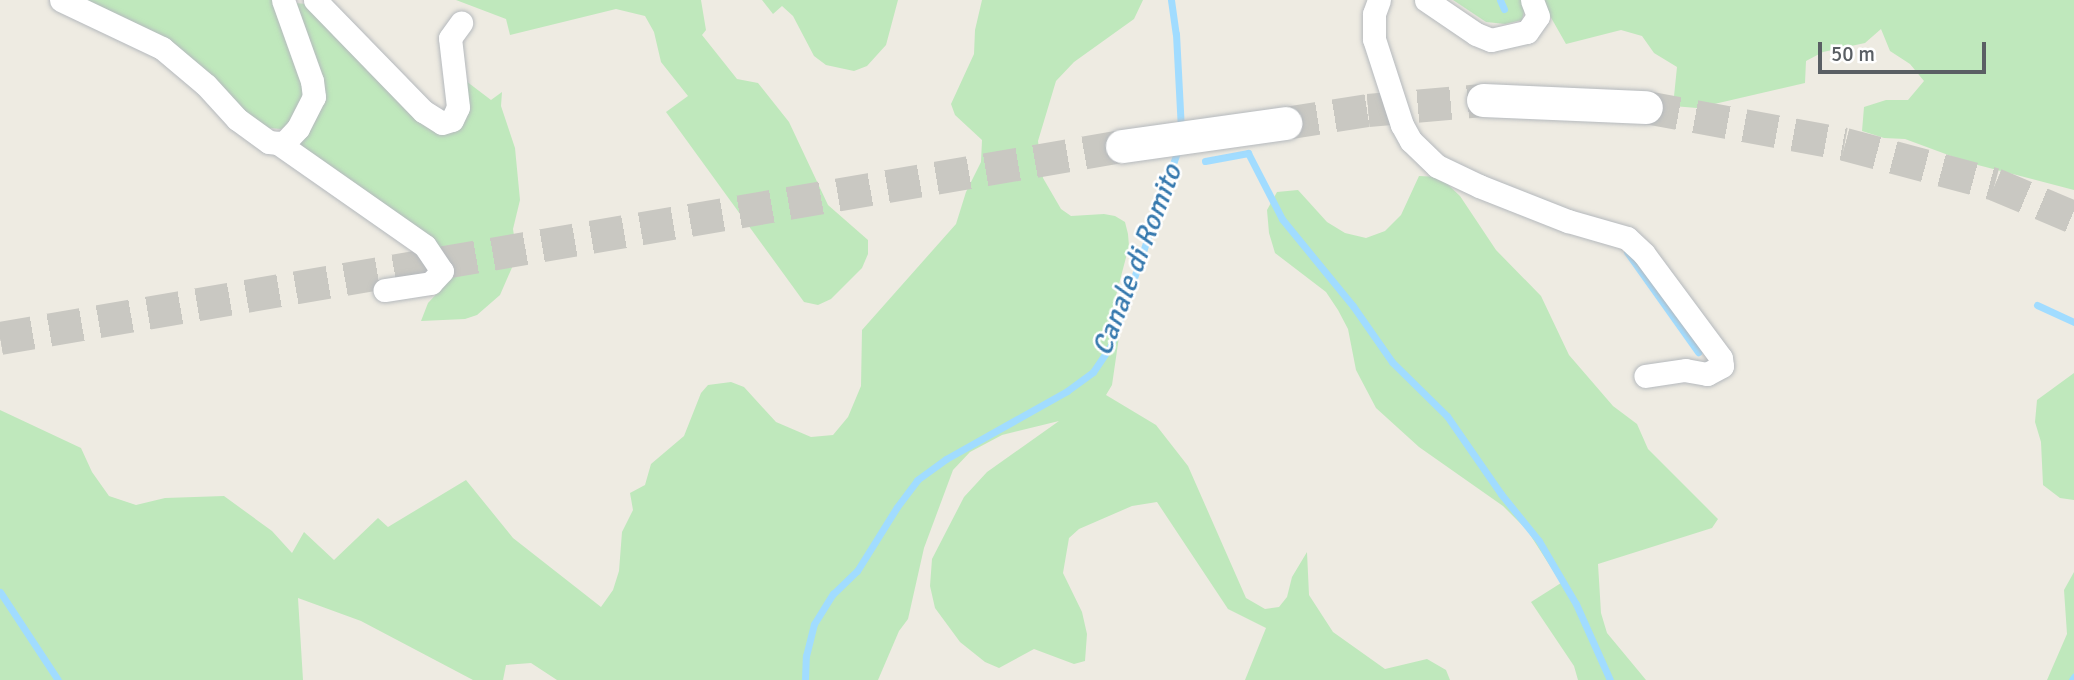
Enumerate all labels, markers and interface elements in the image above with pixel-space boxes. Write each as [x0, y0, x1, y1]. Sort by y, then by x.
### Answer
scale bar [1822, 28, 1990, 72]
text: 50 m [1831, 41, 1875, 67]
water label: Canale di Romito [1085, 160, 1189, 360]

